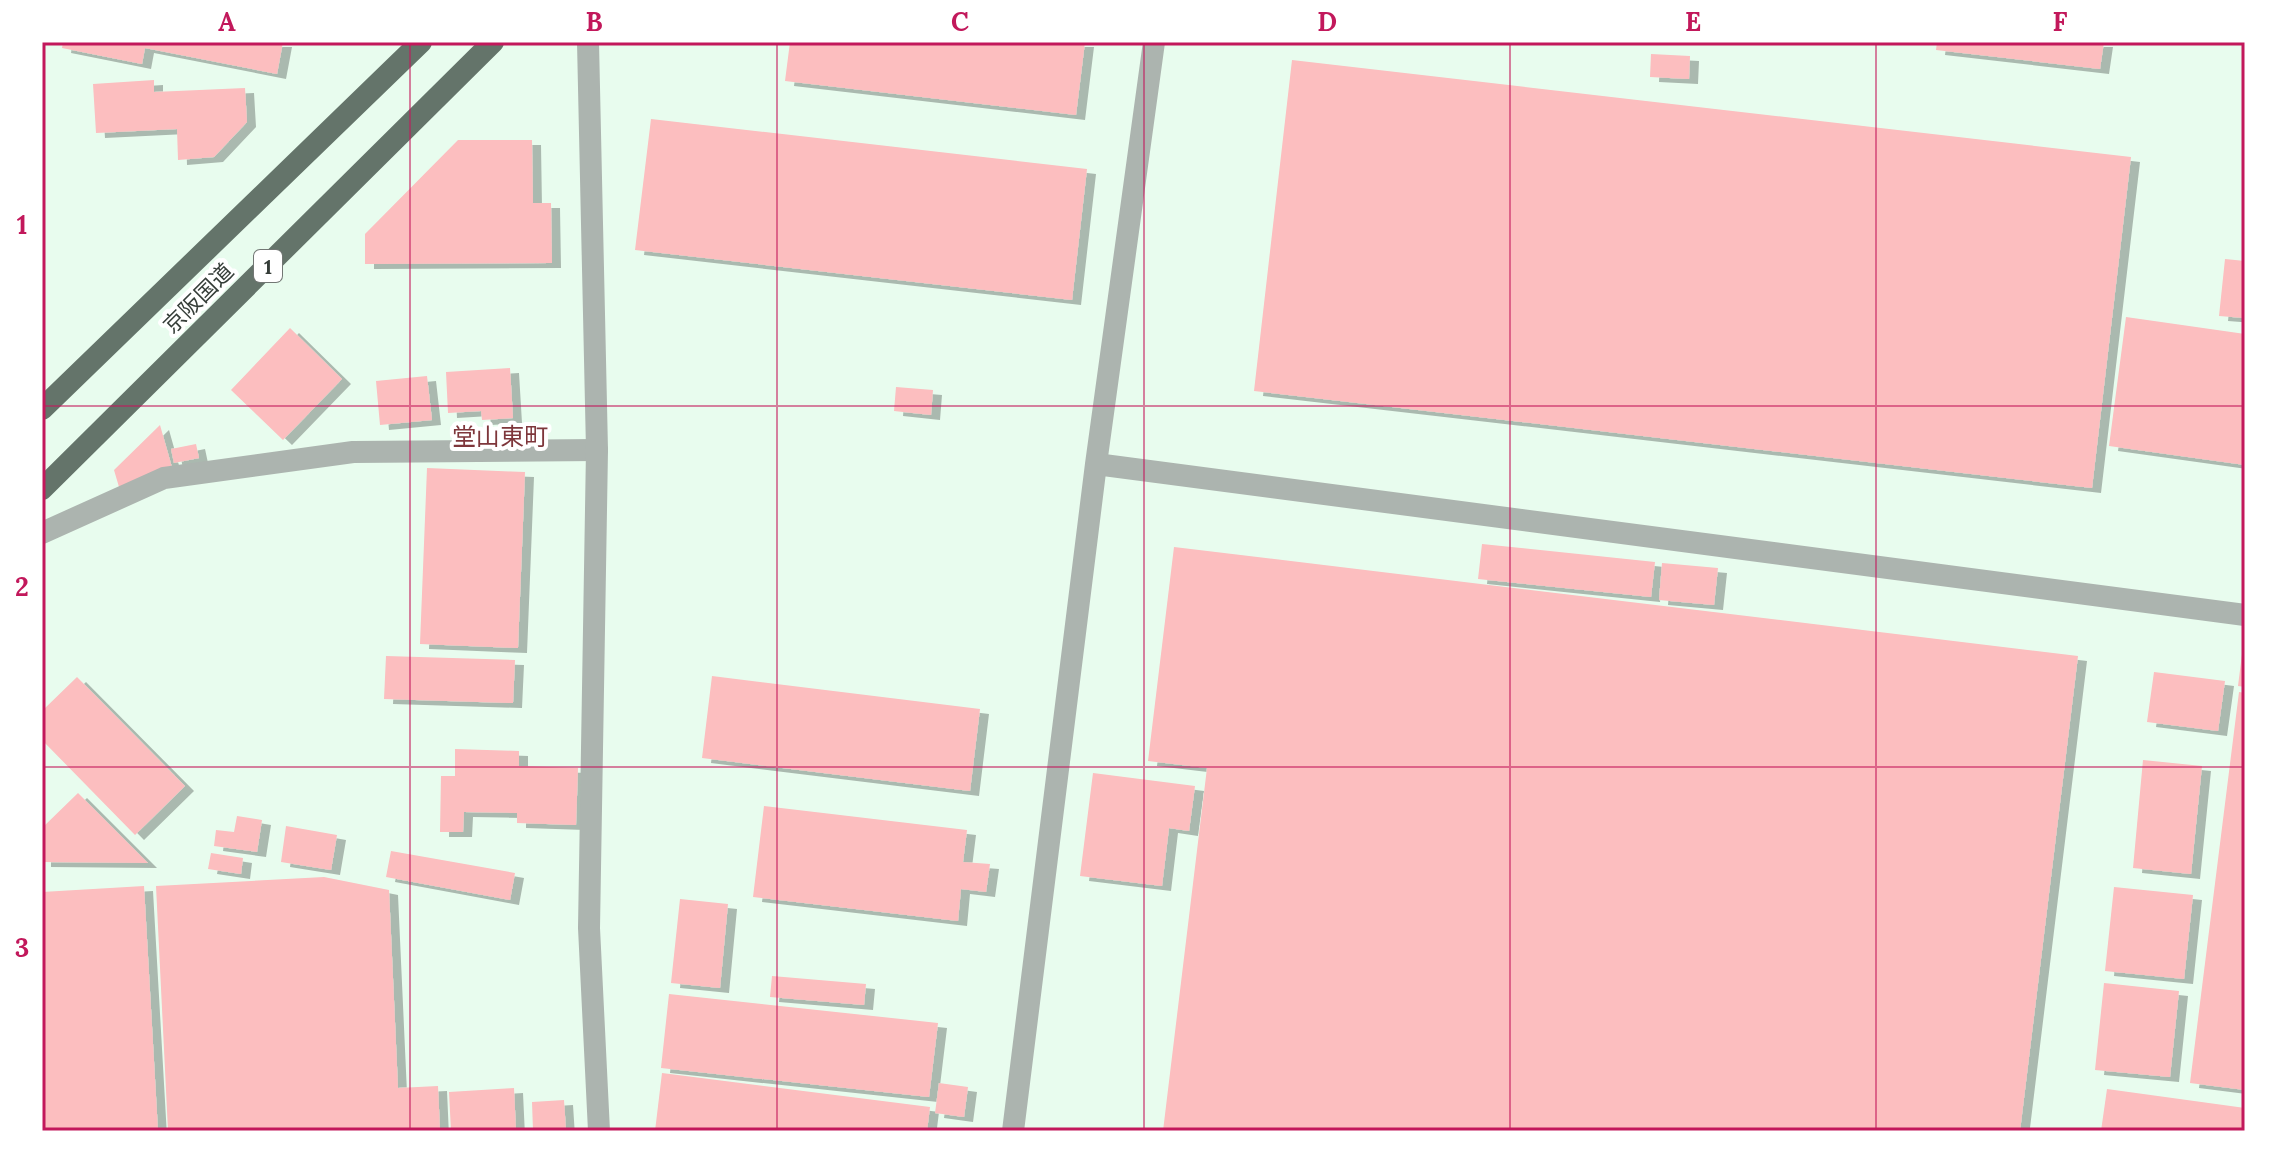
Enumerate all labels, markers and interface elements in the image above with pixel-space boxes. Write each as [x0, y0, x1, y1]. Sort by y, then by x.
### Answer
text: A [218, 5, 236, 38]
text: B [585, 5, 603, 38]
text: C [951, 5, 969, 38]
text: D [1317, 5, 1337, 38]
text: E [1685, 5, 1701, 38]
text: F [2053, 5, 2068, 38]
text: 1 [17, 208, 27, 241]
road number: 1 [254, 250, 282, 282]
street label: 京阪国道 [157, 257, 239, 339]
district label: 堂山東町 [452, 421, 548, 452]
text: 2 [15, 570, 29, 603]
text: 3 [15, 931, 29, 964]

